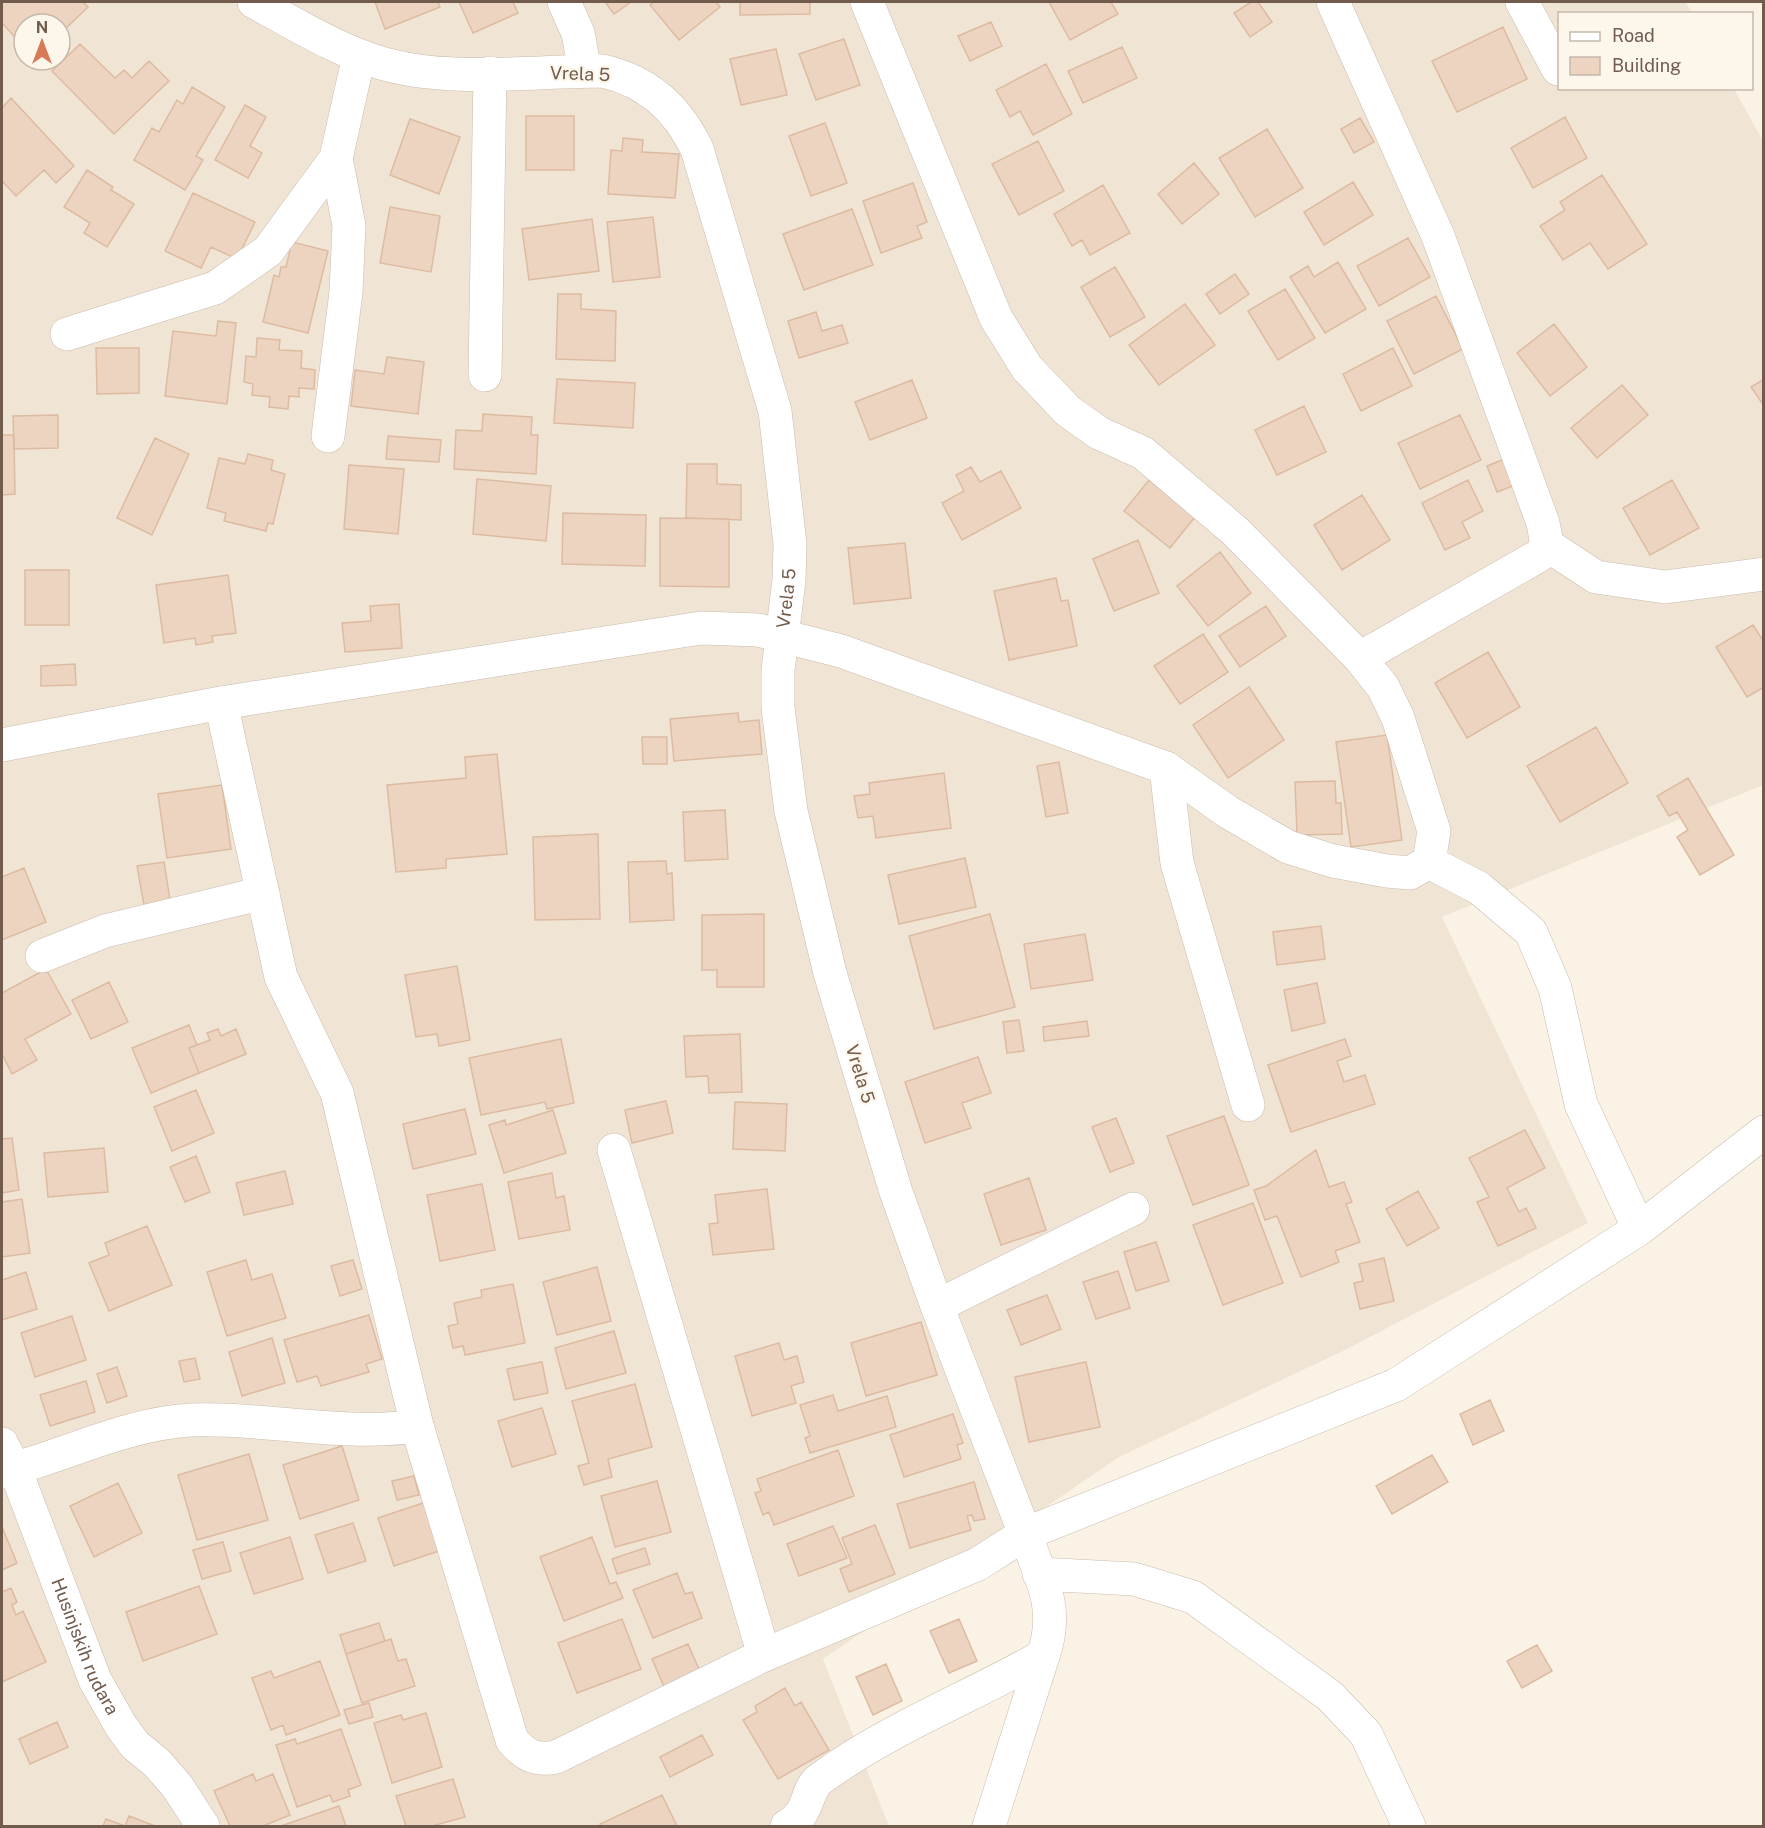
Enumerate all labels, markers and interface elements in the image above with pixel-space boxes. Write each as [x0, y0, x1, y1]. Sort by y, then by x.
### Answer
north arrow [12, 12, 72, 72]
legend [1558, 12, 1753, 90]
text: N [36, 18, 48, 37]
text: Road [1612, 25, 1655, 46]
text: Building [1612, 55, 1681, 76]
street label: Vrela 5 [550, 62, 611, 85]
street label: Vrela 5 [772, 568, 799, 630]
street label: Vrela 5 [842, 1042, 879, 1106]
street label: Husinjskih rudara [47, 1575, 123, 1718]

